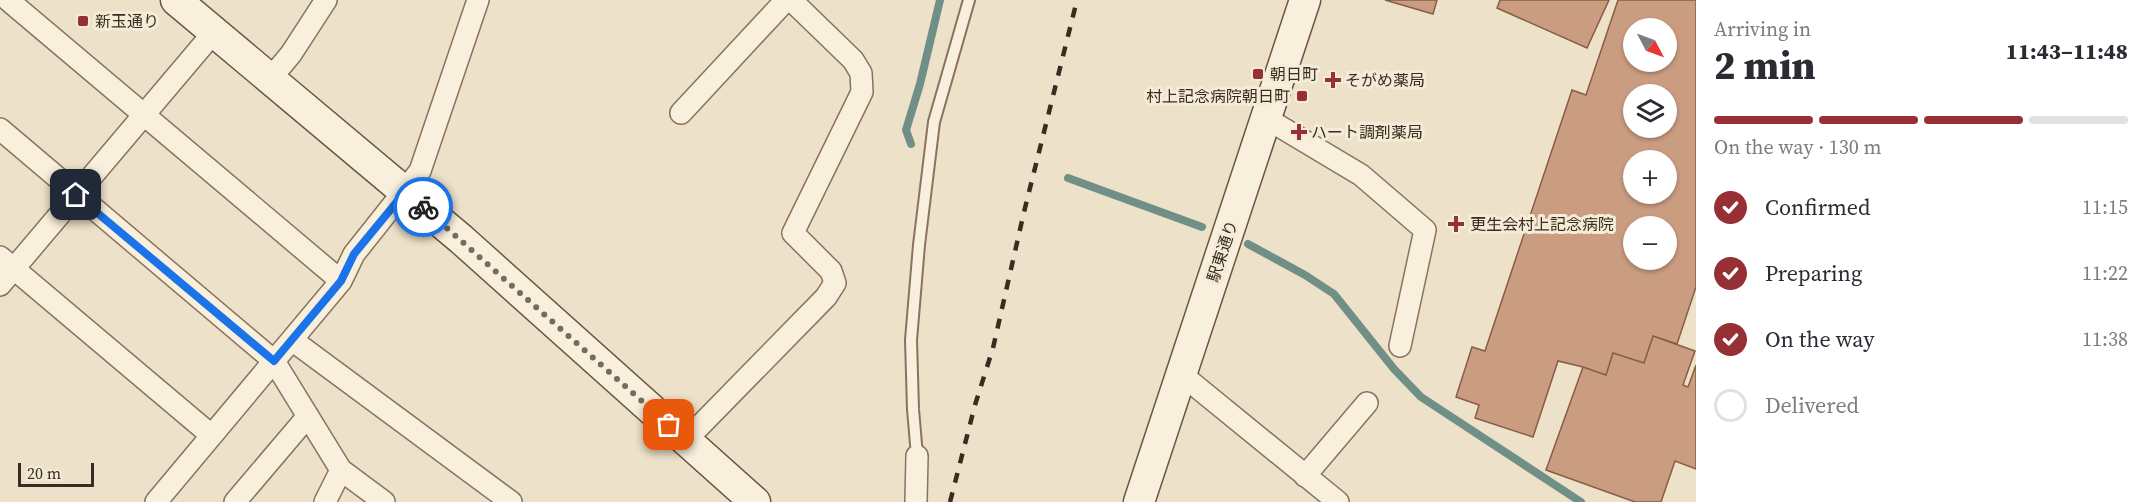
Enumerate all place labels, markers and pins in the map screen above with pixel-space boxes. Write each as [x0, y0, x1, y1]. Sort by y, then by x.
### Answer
place label: 新玉通り [95, 10, 159, 32]
marker: 新玉通り [76, 14, 90, 28]
place label: 朝日町 [1270, 63, 1318, 85]
marker: 朝日町 [1251, 67, 1265, 81]
place label: そがめ薬局 [1345, 69, 1425, 91]
marker: そがめ薬局 [1326, 73, 1340, 87]
place label: 村上記念病院朝日町 [1146, 85, 1290, 107]
marker: 村上記念病院朝日町 [1295, 89, 1309, 103]
place label: ハート調剤薬局 [1311, 121, 1423, 143]
marker: ハート調剤薬局 [1292, 125, 1306, 139]
pin [50, 169, 101, 220]
place label: 更生会村上記念病院 [1470, 213, 1614, 235]
marker: 更生会村上記念病院 [1447, 215, 1465, 233]
pin [643, 399, 694, 450]

